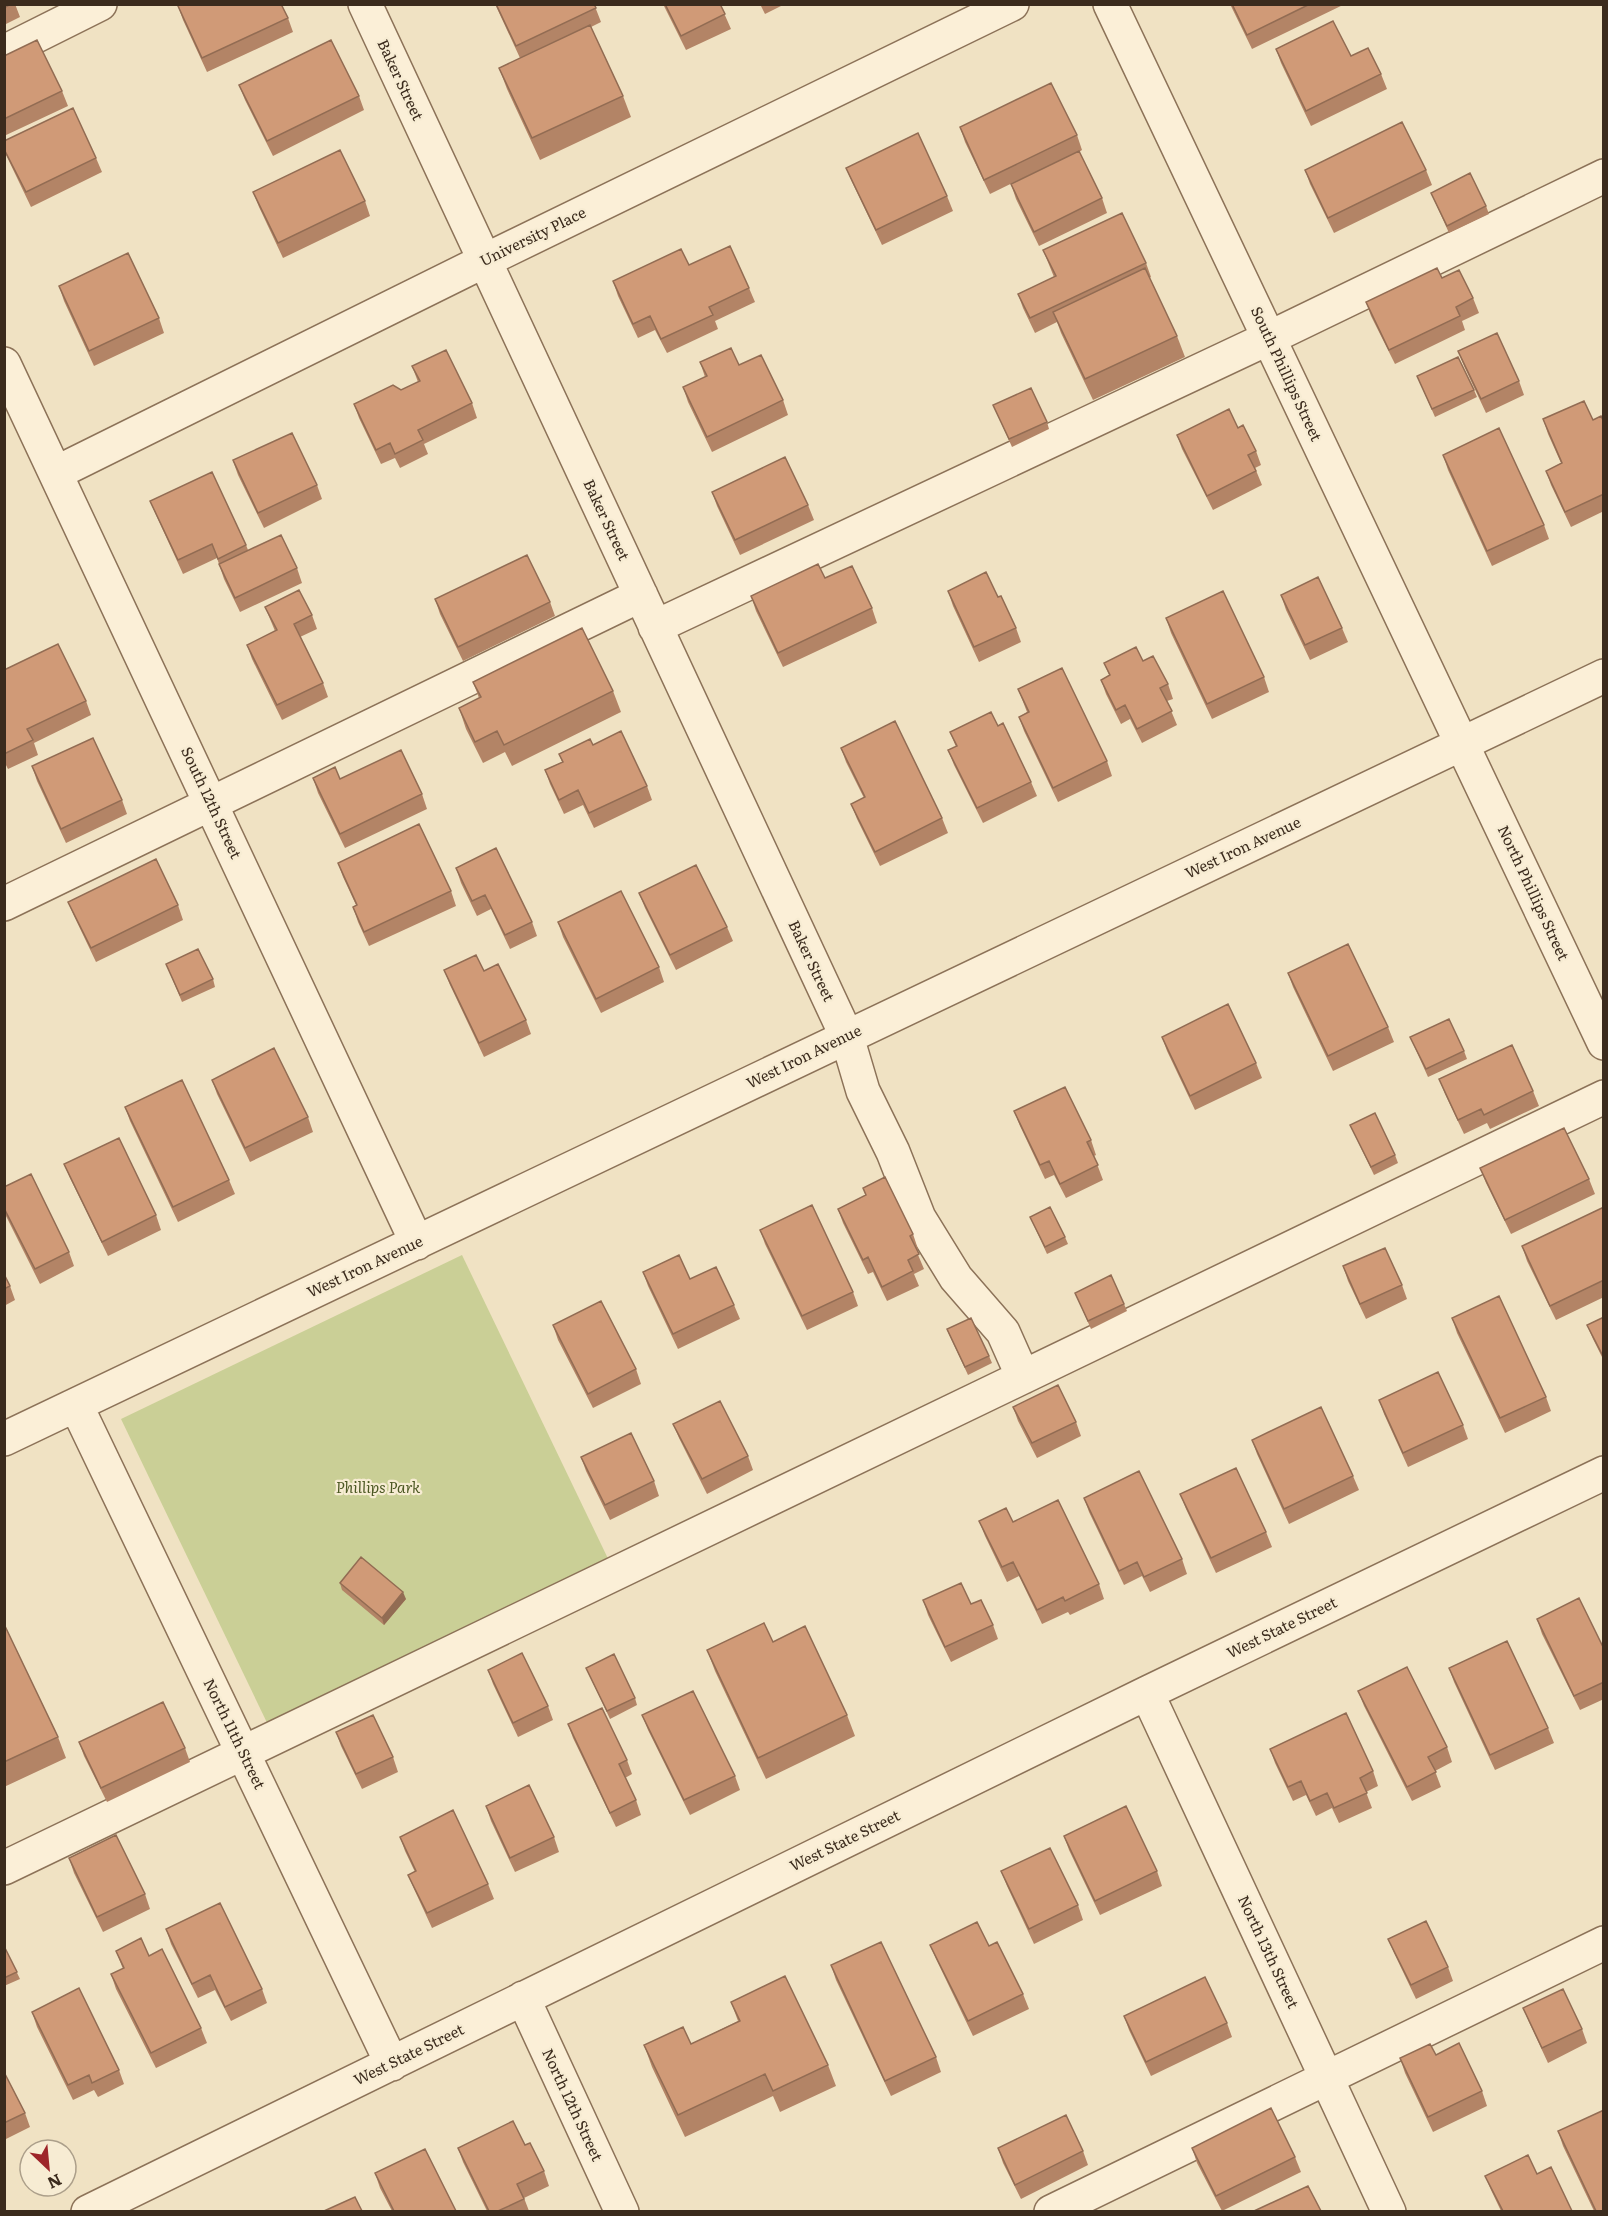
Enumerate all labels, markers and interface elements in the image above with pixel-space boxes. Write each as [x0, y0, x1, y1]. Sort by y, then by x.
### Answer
street label: Baker Street [372, 35, 430, 124]
street label: University Place [475, 200, 590, 271]
street label: South Phillips Street [1246, 302, 1329, 445]
street label: Baker Street [578, 475, 636, 564]
street label: South 12th Street [176, 743, 248, 862]
street label: West Iron Avenue [1181, 810, 1304, 884]
street label: North Phillips Street [1493, 821, 1576, 964]
street label: Baker Street [783, 916, 841, 1005]
street label: West Iron Avenue [742, 1018, 865, 1094]
street label: West Iron Avenue [303, 1229, 426, 1303]
park label: Phillips Park [336, 1475, 421, 1498]
street label: West State Street [1222, 1590, 1340, 1663]
street label: North 11th Street [199, 1674, 272, 1793]
street label: West State Street [785, 1803, 903, 1876]
street label: North 13th Street [1233, 1891, 1306, 2012]
street label: West State Street [349, 2017, 467, 2090]
street label: North 12th Street [537, 2044, 610, 2165]
north arrow [18, 2138, 78, 2198]
text: N [44, 2169, 66, 2196]

